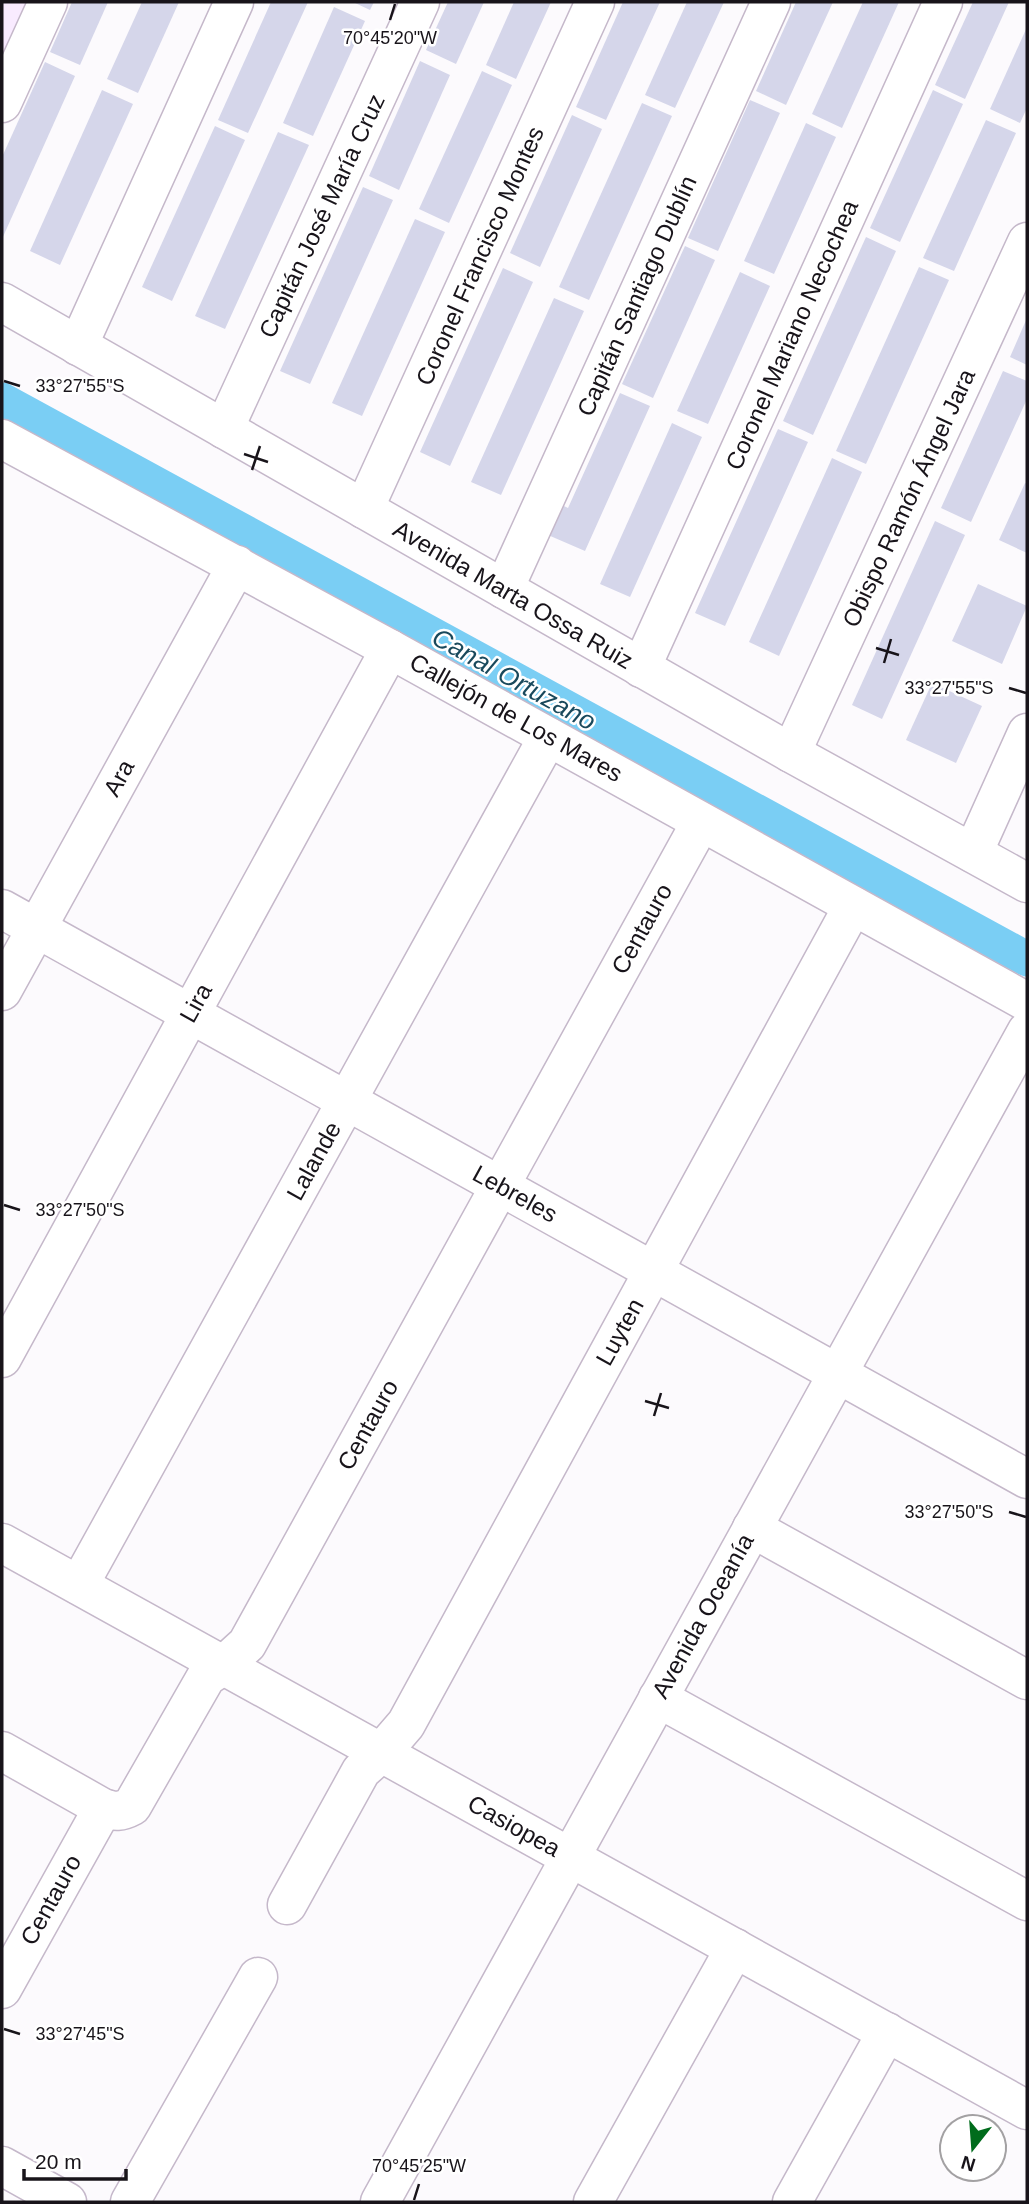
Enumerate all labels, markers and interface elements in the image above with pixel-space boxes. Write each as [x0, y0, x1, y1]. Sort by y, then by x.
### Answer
text: 70°45'20"W [343, 28, 437, 48]
street label: Capitán José María Cruz [253, 90, 390, 342]
street label: Coronel Francisco Montes [410, 122, 549, 389]
street label: Capitán Santiago Dublín [571, 171, 702, 420]
street label: Coronel Mariano Necochea [720, 195, 864, 474]
street label: Obispo Ramón Ángel Jara [837, 364, 981, 631]
text: 33°27'55"S [35, 376, 125, 396]
street label: Avenida Marta Ossa Ruiz [389, 515, 638, 674]
water label: Canal Ortuzano [427, 622, 601, 736]
street label: Callejón de Los Mares [405, 648, 627, 787]
text: 33°27'55"S [904, 678, 994, 698]
street label: Ara [98, 754, 140, 801]
street label: Centauro [606, 879, 677, 978]
street label: Lira [174, 978, 217, 1027]
street label: Lalande [281, 1117, 346, 1205]
street label: Lebreles [468, 1159, 562, 1228]
text: 33°27'50"S [35, 1200, 125, 1220]
street label: Luyten [590, 1294, 649, 1370]
street label: Centauro [332, 1375, 403, 1474]
text: 33°27'50"S [904, 1502, 994, 1522]
street label: Avenida Oceanía [646, 1528, 759, 1703]
street label: Casiopea [463, 1789, 566, 1862]
street label: Centauro [15, 1850, 86, 1949]
text: 33°27'45"S [35, 2024, 125, 2044]
north arrow [938, 2113, 1008, 2183]
scale bar [24, 2138, 126, 2182]
text: 20 m [35, 2150, 82, 2173]
text: N [959, 2152, 978, 2176]
text: 70°45'25"W [372, 2156, 466, 2176]

